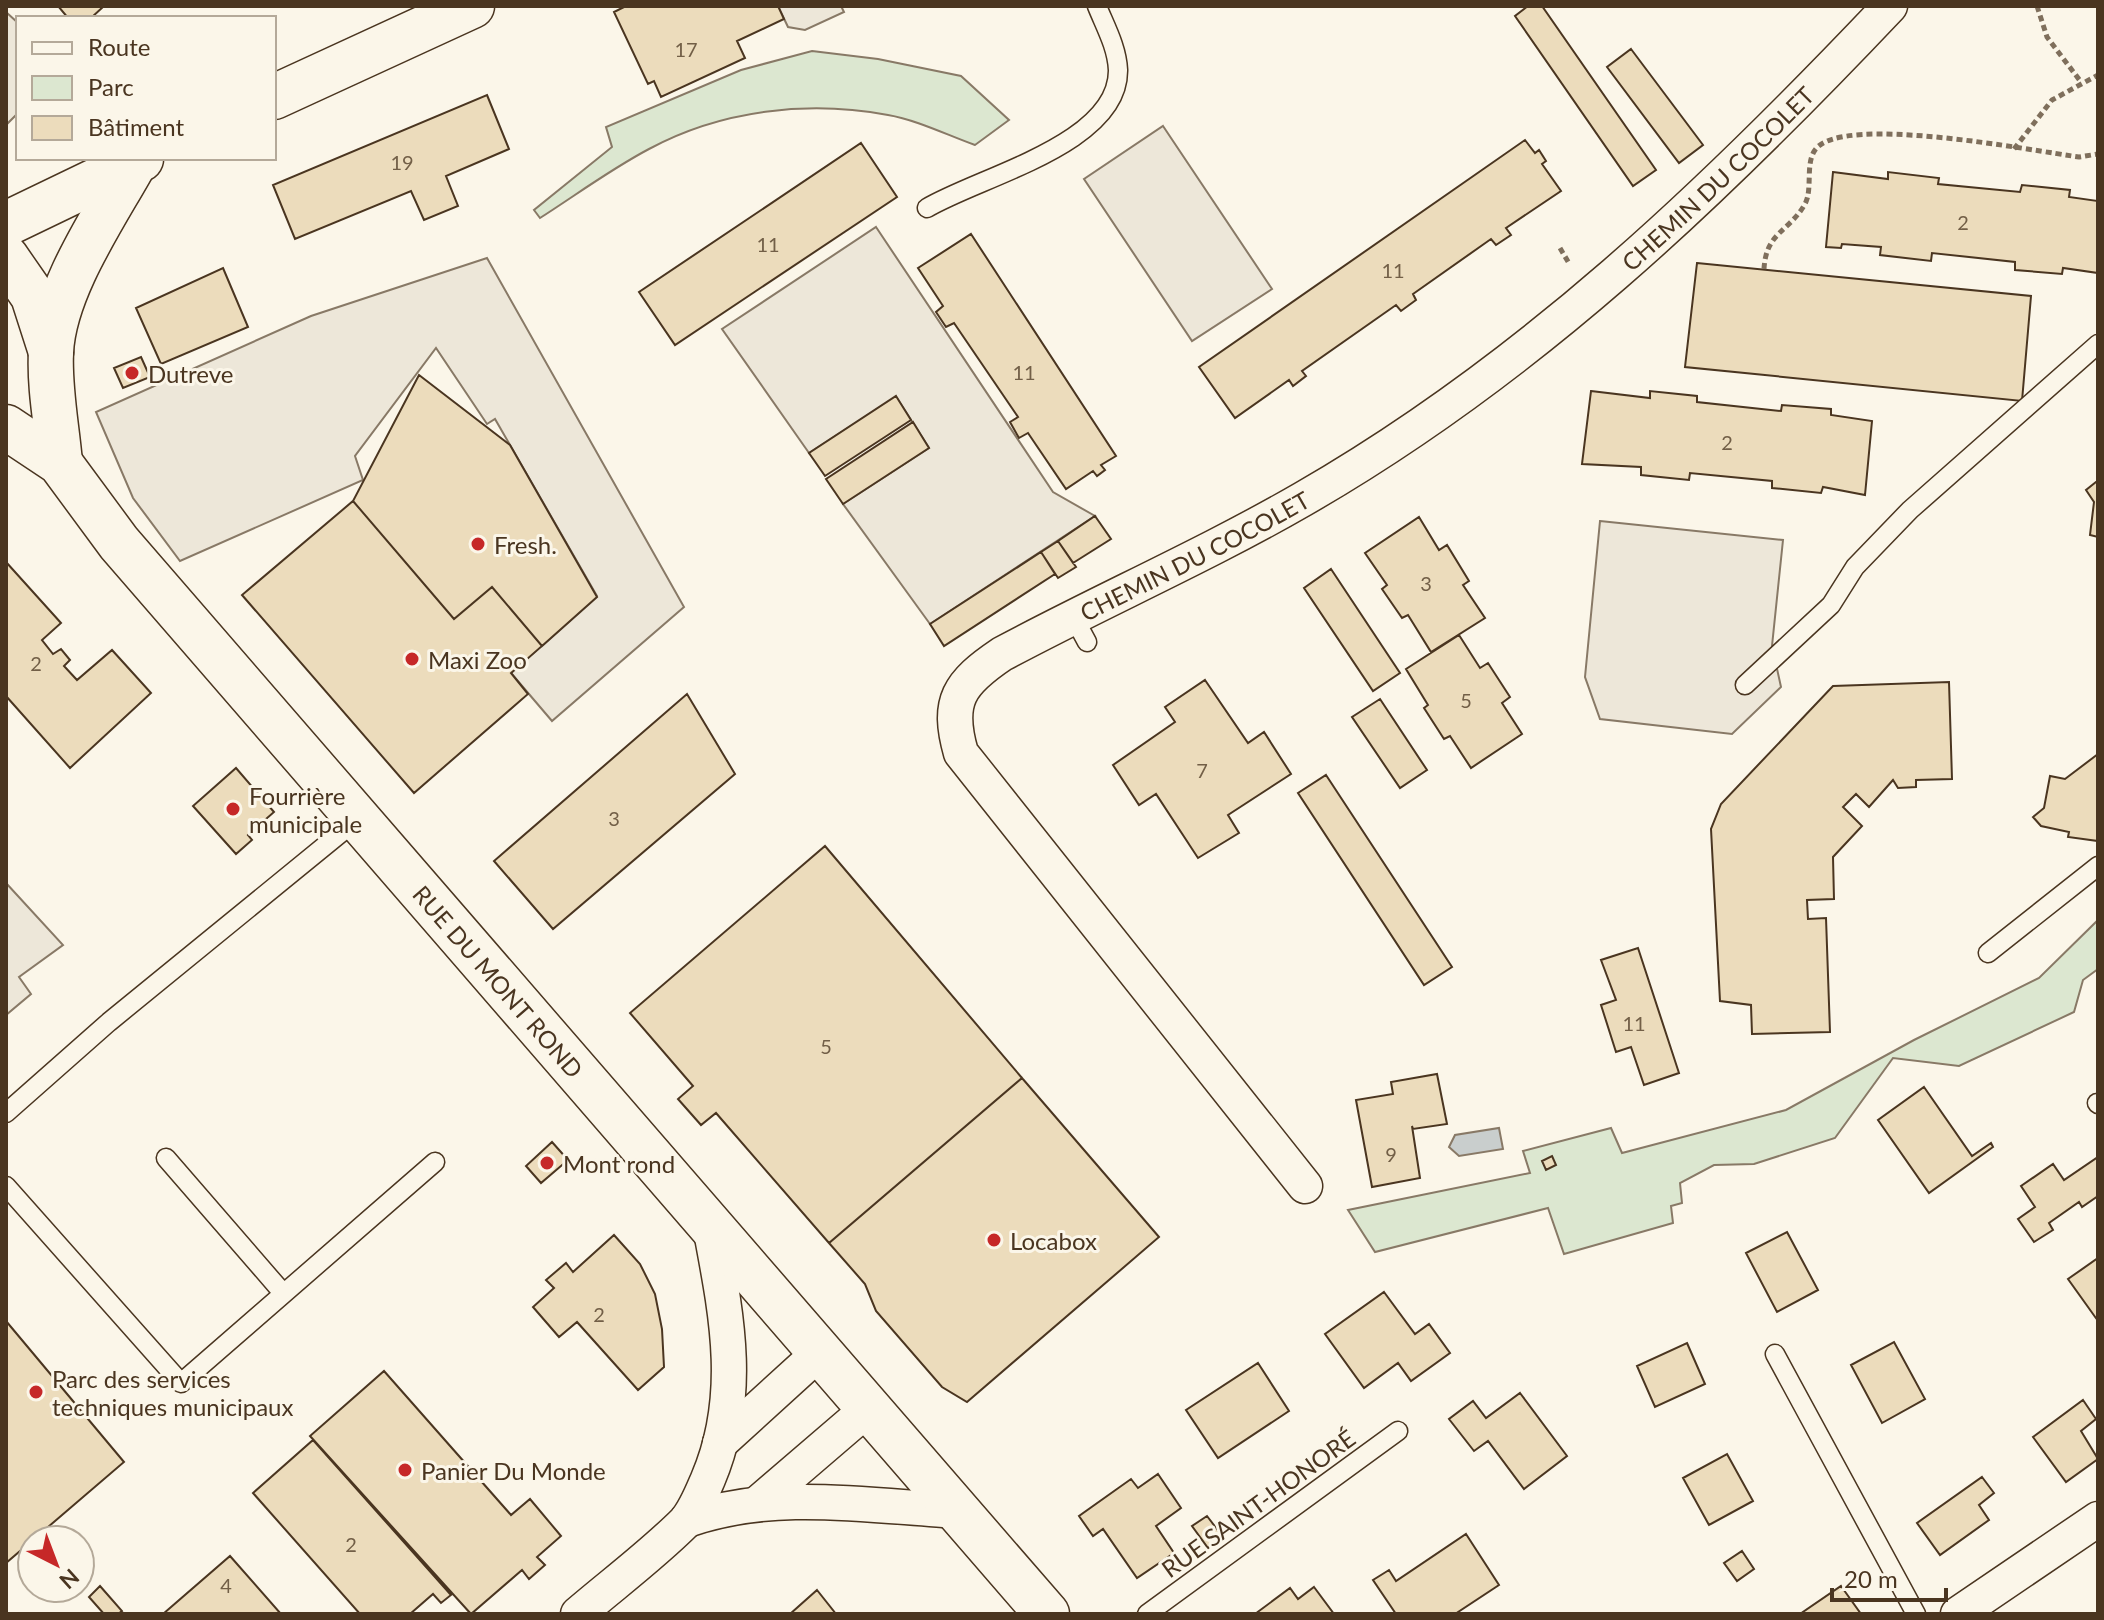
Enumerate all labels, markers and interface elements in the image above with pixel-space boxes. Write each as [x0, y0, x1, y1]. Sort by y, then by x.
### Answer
legend [16, 16, 276, 160]
text: Route [88, 32, 150, 61]
house number: 17 [674, 37, 698, 61]
text: Parc [88, 72, 134, 101]
street label: CHEMIN DU COCOLET [1615, 80, 1819, 276]
text: Bâtiment [88, 112, 185, 141]
house number: 19 [390, 150, 414, 174]
house number: 2 [1957, 210, 1969, 234]
house number: 11 [756, 232, 780, 256]
house number: 11 [1381, 258, 1405, 282]
place label: Dutreve [148, 359, 233, 388]
house number: 11 [1012, 360, 1036, 384]
marker: Dutreve [123, 364, 141, 382]
house number: 2 [1721, 430, 1733, 454]
street label: CHEMIN DU COCOLET [1075, 484, 1314, 626]
place label: Fresh. [494, 530, 557, 559]
marker: Fresh. [469, 535, 487, 553]
house number: 3 [1420, 571, 1432, 595]
place label: Maxi Zoo [428, 645, 527, 674]
marker: Maxi Zoo [403, 650, 421, 668]
house number: 2 [30, 651, 42, 675]
house number: 5 [1460, 688, 1472, 712]
house number: 7 [1196, 758, 1208, 782]
place label: Fourrière municipale [249, 781, 362, 838]
marker: Fourrière municipale [224, 800, 242, 818]
house number: 3 [608, 806, 620, 830]
street label: RUE DU MONT ROND [407, 879, 590, 1083]
house number: 11 [1622, 1011, 1646, 1035]
house number: 5 [820, 1034, 832, 1058]
house number: 9 [1385, 1142, 1397, 1166]
place label: Mont rond [563, 1149, 675, 1178]
marker: Mont rond [538, 1154, 556, 1172]
place label: Locabox [1010, 1226, 1097, 1255]
marker: Locabox [985, 1231, 1003, 1249]
house number: 2 [593, 1302, 605, 1326]
place label: Parc des services techniques municipaux [52, 1364, 294, 1421]
marker: Parc des services techniques municipaux [27, 1383, 45, 1401]
street label: RUE SAINT-HONORÉ [1156, 1423, 1360, 1583]
place label: Panier Du Monde [421, 1456, 606, 1485]
marker: Panier Du Monde [396, 1461, 414, 1479]
north arrow [16, 1524, 96, 1604]
house number: 2 [345, 1532, 357, 1556]
scale bar [1832, 1552, 1946, 1602]
text: N [54, 1564, 85, 1595]
text: 20 m [1844, 1564, 1898, 1593]
house number: 4 [220, 1573, 232, 1597]

